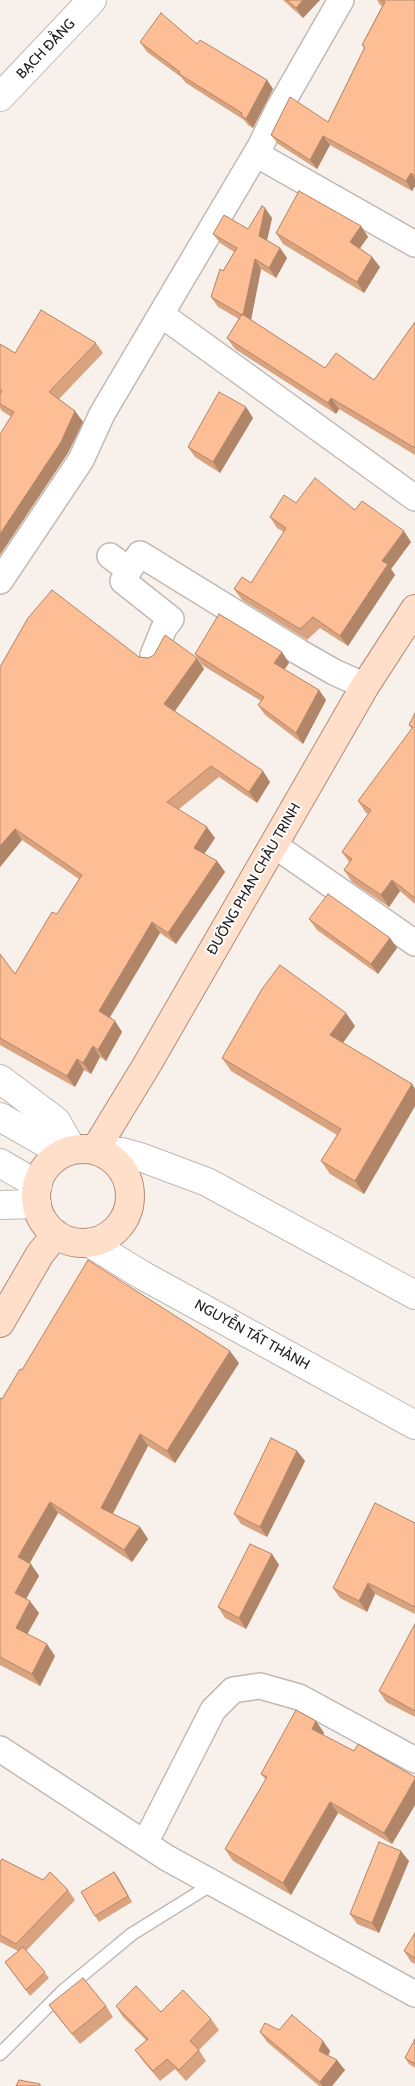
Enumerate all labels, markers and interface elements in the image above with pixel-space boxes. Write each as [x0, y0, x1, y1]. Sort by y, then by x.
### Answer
street label: BẠCH ĐẰNG [13, 16, 79, 82]
street label: ĐƯỜNG PHAN CHÂU TRINH [204, 800, 304, 958]
street label: NGUYỄN TẤT THÀNH [192, 1296, 312, 1374]

